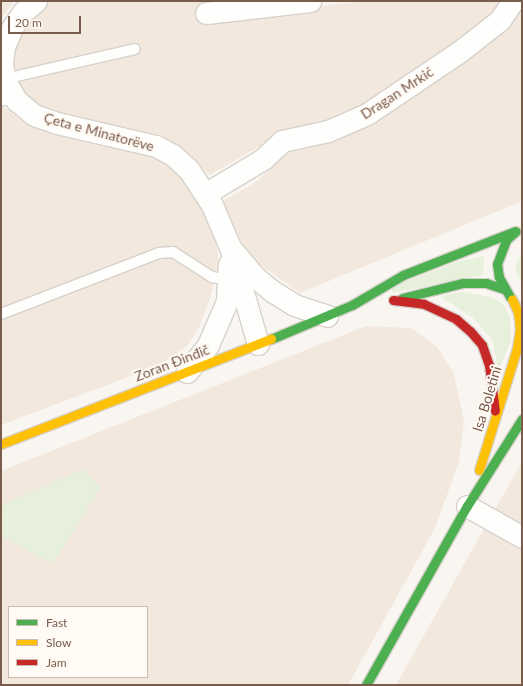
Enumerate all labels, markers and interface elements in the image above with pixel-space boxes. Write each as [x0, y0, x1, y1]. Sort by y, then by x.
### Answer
scale bar [10, 8, 83, 34]
text: 20 m [15, 15, 42, 30]
street label: Dragan Mrkić [358, 63, 436, 123]
street label: Çeta e Minatorëve [42, 109, 156, 155]
street label: Zoran Đinđič [132, 341, 212, 385]
street label: Isa Boletini [469, 364, 505, 434]
legend [8, 606, 148, 678]
text: Fast [46, 615, 67, 630]
text: Slow [46, 635, 71, 650]
text: Jam [46, 655, 67, 670]

